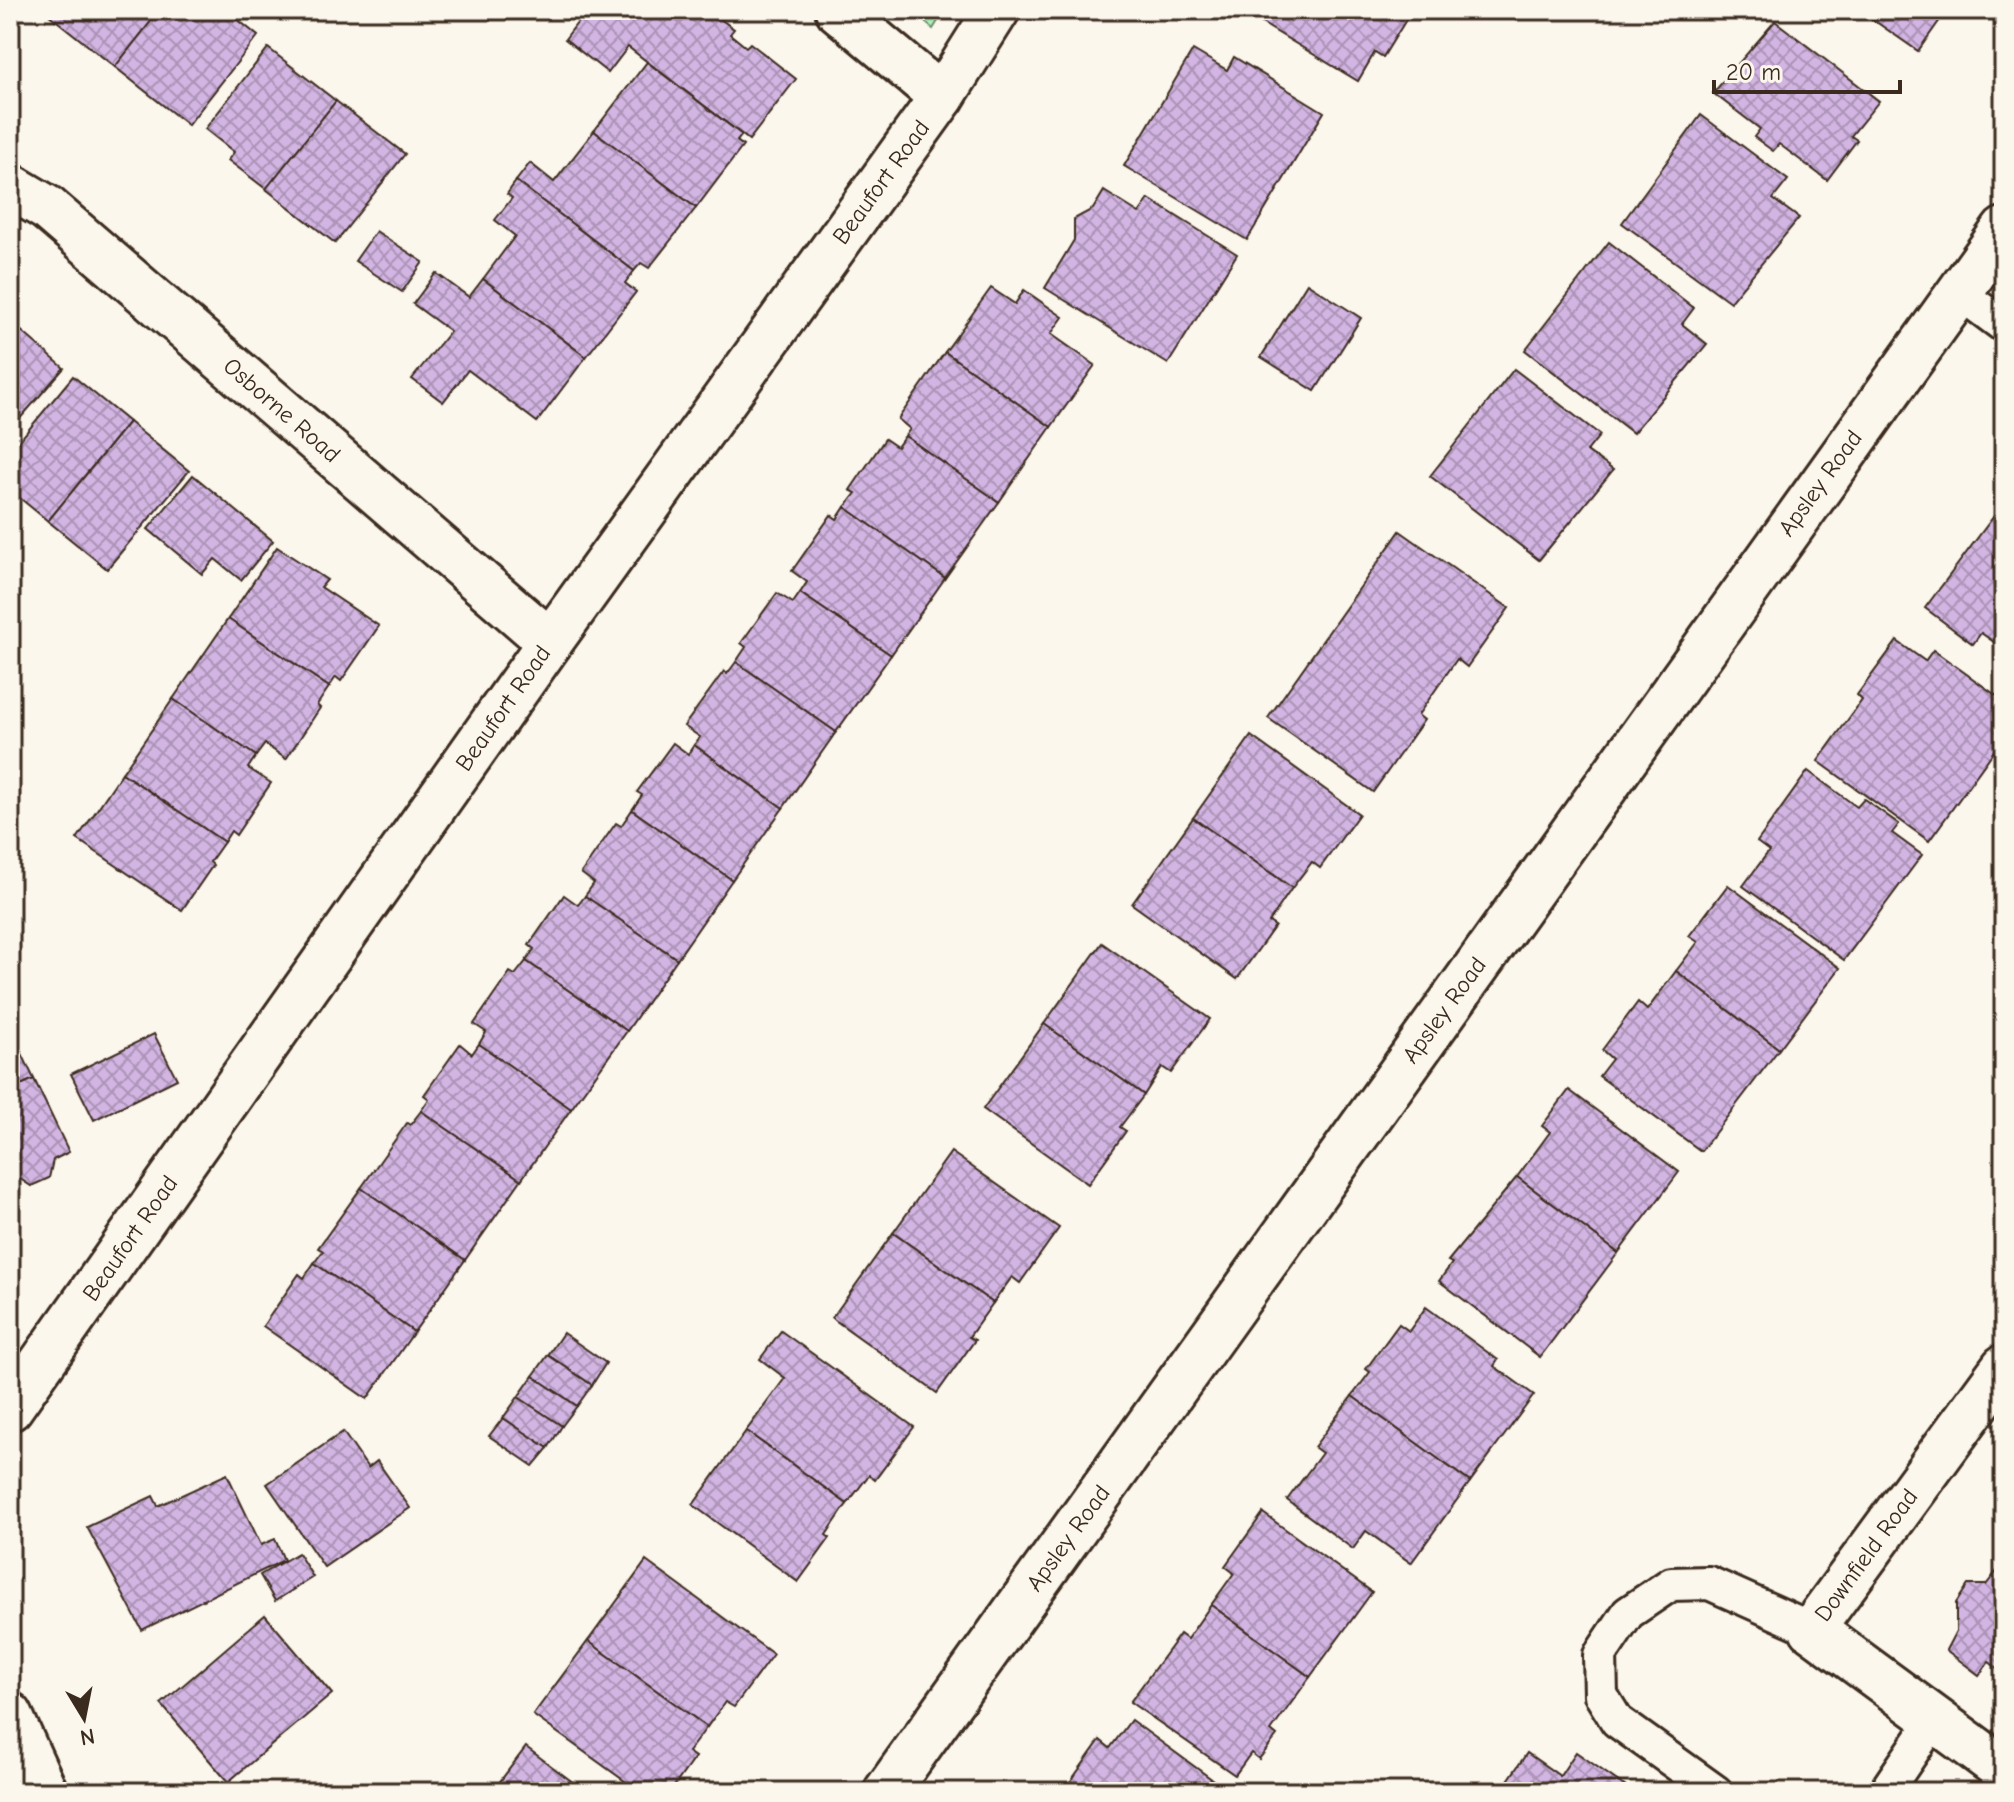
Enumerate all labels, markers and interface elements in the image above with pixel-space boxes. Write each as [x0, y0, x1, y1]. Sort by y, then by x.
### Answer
scale bar [1714, 44, 1900, 94]
text: 20 m [1726, 58, 1781, 86]
street label: Beaufort Road [827, 114, 935, 250]
street label: Osborne Road [218, 352, 346, 468]
street label: Apsley Road [1772, 424, 1868, 542]
street label: Beaufort Road [449, 640, 557, 776]
street label: Apsley Road [1396, 951, 1492, 1069]
street label: Beaufort Road [76, 1170, 184, 1306]
street label: Apsley Road [1020, 1479, 1116, 1597]
street label: Downfield Road [1808, 1483, 1924, 1627]
north arrow [44, 1678, 124, 1758]
text: N [78, 1723, 97, 1751]

